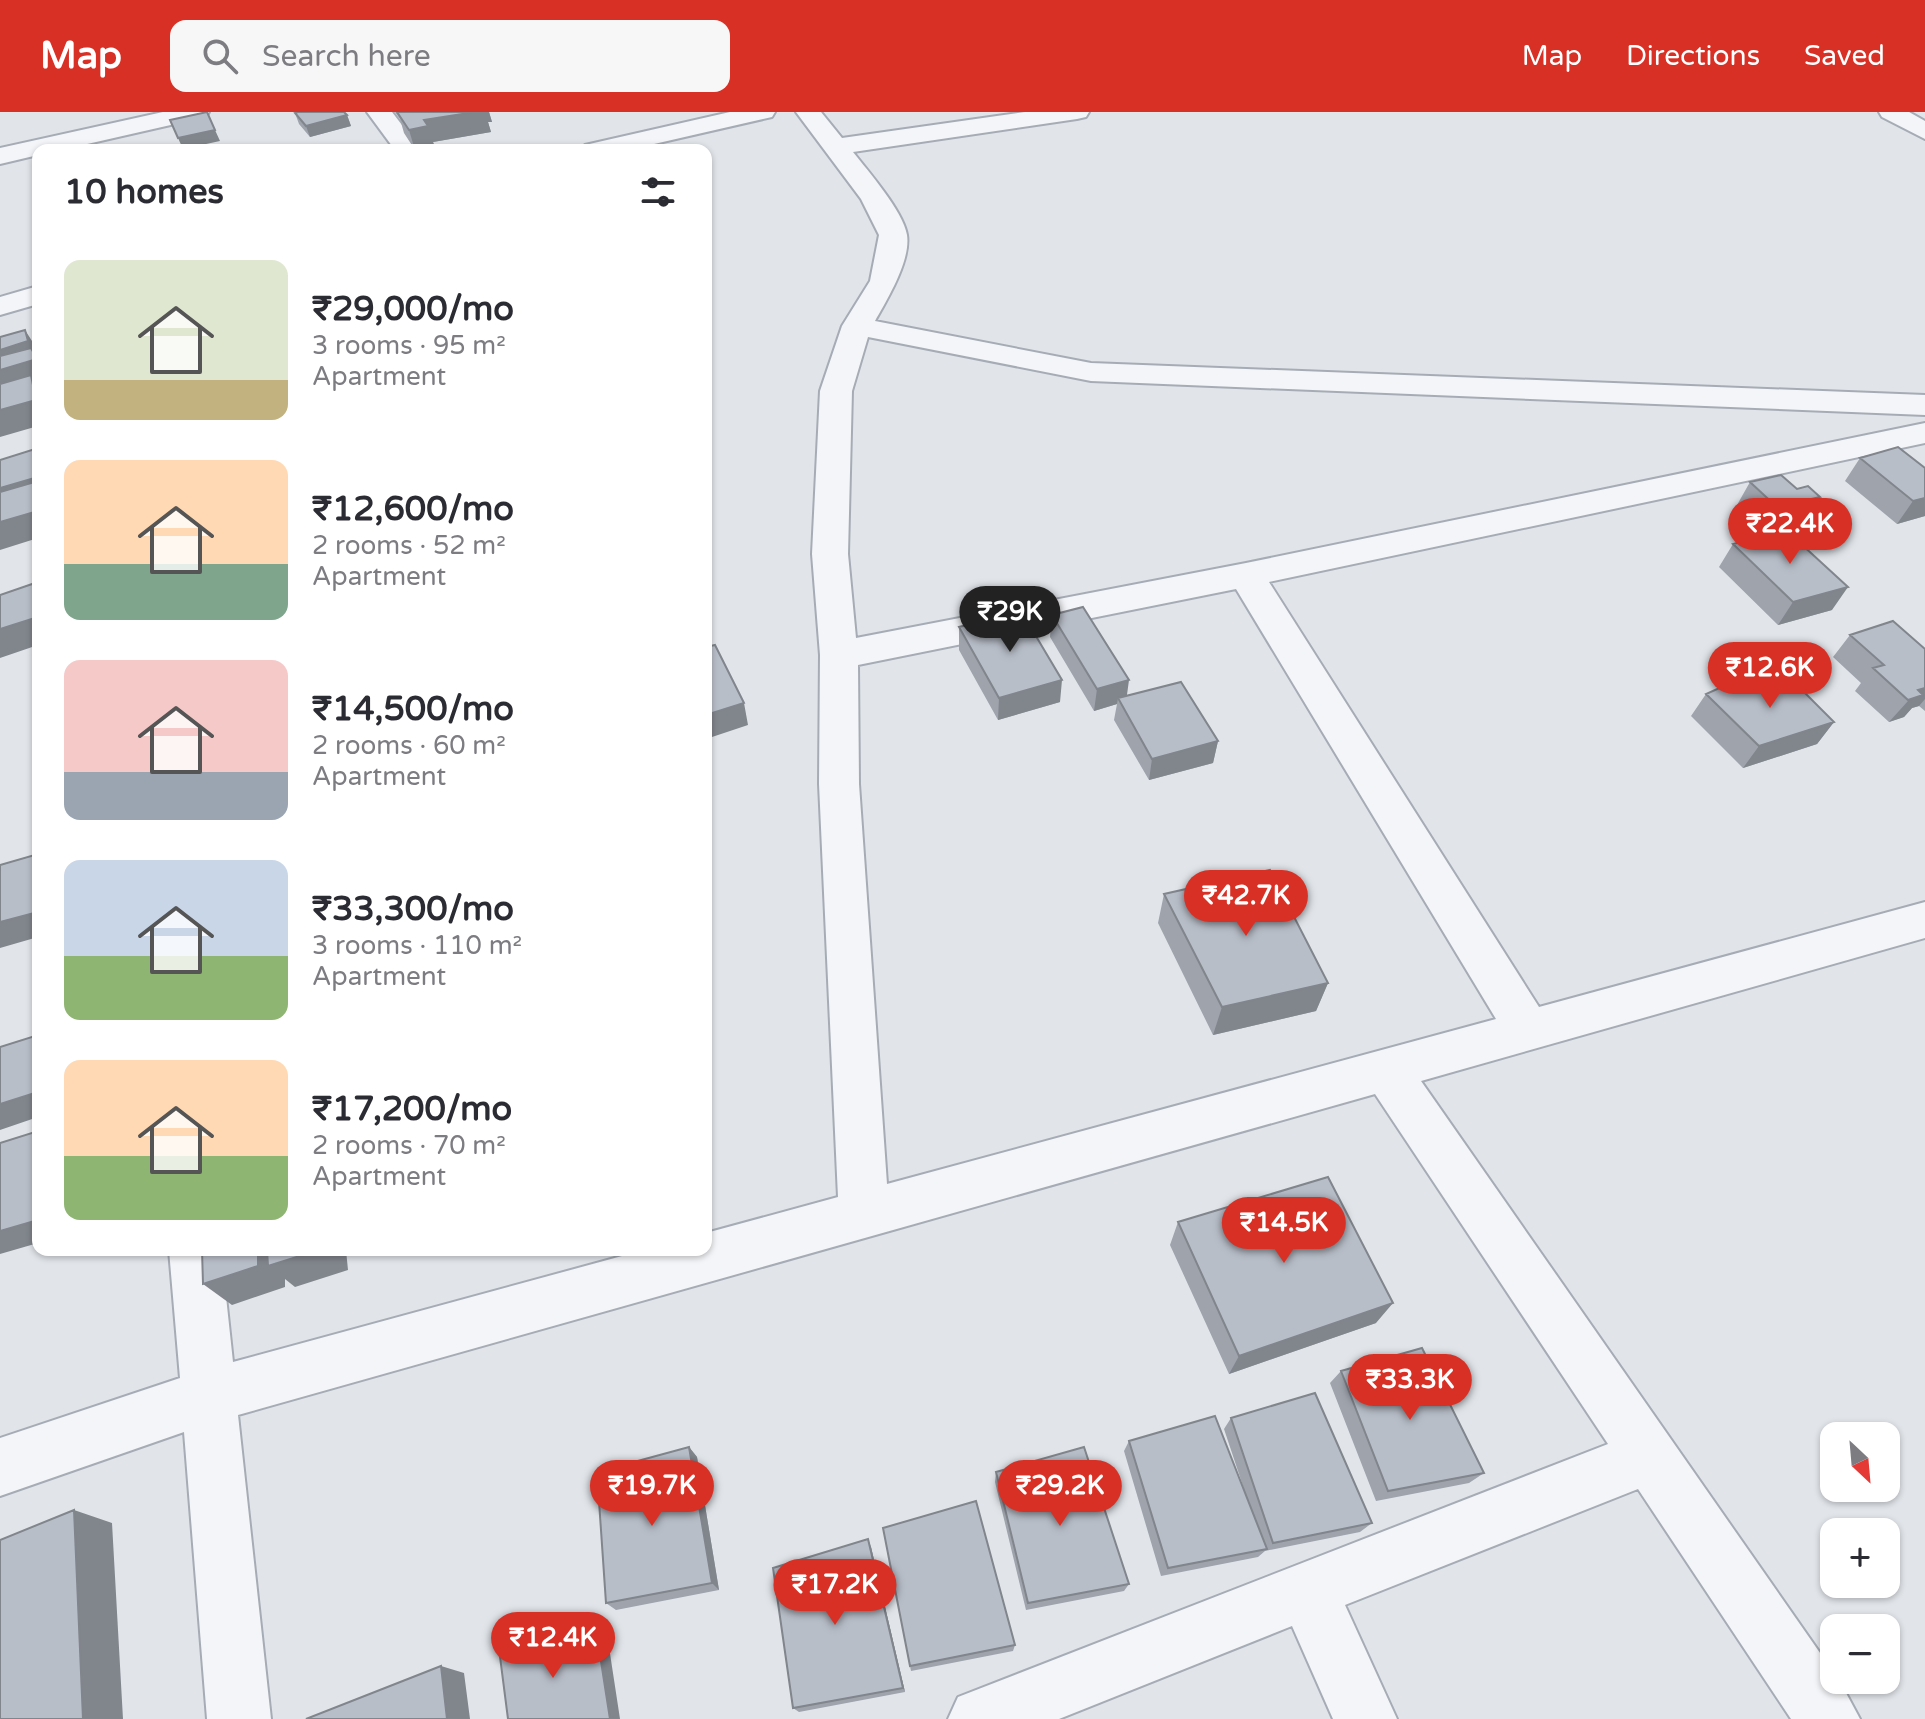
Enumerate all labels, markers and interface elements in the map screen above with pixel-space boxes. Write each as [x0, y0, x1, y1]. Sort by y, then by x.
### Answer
search box [170, 20, 730, 92]
text: Map [40, 33, 122, 79]
icon: search [198, 34, 242, 78]
text: Search here [262, 38, 431, 75]
text: Map [1522, 39, 1582, 73]
text: Directions [1626, 39, 1760, 73]
text: Saved [1804, 39, 1885, 73]
icon: filters [636, 170, 680, 214]
text: 10 homes [64, 172, 224, 213]
text: ₹29,000/mo [312, 289, 514, 330]
icon: home [128, 292, 224, 388]
text: 3 rooms · 95 m² [312, 330, 506, 361]
text: Apartment [312, 361, 446, 392]
text: ₹12,600/mo [312, 489, 514, 530]
icon: home [128, 492, 224, 588]
pin: ₹22.4K [1725, 498, 1855, 566]
text: ₹22.4K [1746, 508, 1834, 539]
text: 2 rooms · 52 m² [312, 530, 506, 561]
text: Apartment [312, 561, 446, 592]
pin: ₹29K [963, 586, 1057, 654]
text: ₹29K [977, 596, 1043, 627]
pin: ₹12.6K [1705, 642, 1835, 710]
text: ₹12.6K [1726, 652, 1814, 683]
text: ₹14,500/mo [312, 689, 514, 730]
icon: home [128, 692, 224, 788]
text: 2 rooms · 60 m² [312, 730, 506, 761]
text: Apartment [312, 761, 446, 792]
pin: ₹42.7K [1181, 870, 1311, 938]
text: ₹42.7K [1202, 880, 1290, 911]
text: ₹33,300/mo [312, 889, 514, 930]
icon: home [128, 892, 224, 988]
text: 3 rooms · 110 m² [312, 930, 522, 961]
text: Apartment [312, 961, 446, 992]
text: ₹17,200/mo [312, 1089, 512, 1130]
icon: home [128, 1092, 224, 1188]
text: 2 rooms · 70 m² [312, 1130, 506, 1161]
text: Apartment [312, 1161, 446, 1192]
pin: ₹14.5K [1219, 1197, 1349, 1265]
text: ₹14.5K [1240, 1207, 1328, 1238]
pin: ₹33.3K [1345, 1354, 1475, 1422]
text: ₹33.3K [1366, 1364, 1454, 1395]
north arrow [1820, 1422, 1900, 1502]
map controls [1820, 1422, 1900, 1694]
pin: ₹19.7K [587, 1460, 717, 1528]
pin: ₹29.2K [995, 1460, 1125, 1528]
text: ₹19.7K [608, 1470, 696, 1501]
text: ₹29.2K [1016, 1470, 1104, 1501]
button: + [1820, 1518, 1900, 1598]
pin: ₹17.2K [770, 1559, 900, 1627]
text: ₹17.2K [791, 1569, 879, 1600]
pin: ₹12.4K [488, 1612, 618, 1680]
button: − [1820, 1614, 1900, 1694]
text: ₹12.4K [509, 1622, 597, 1653]

